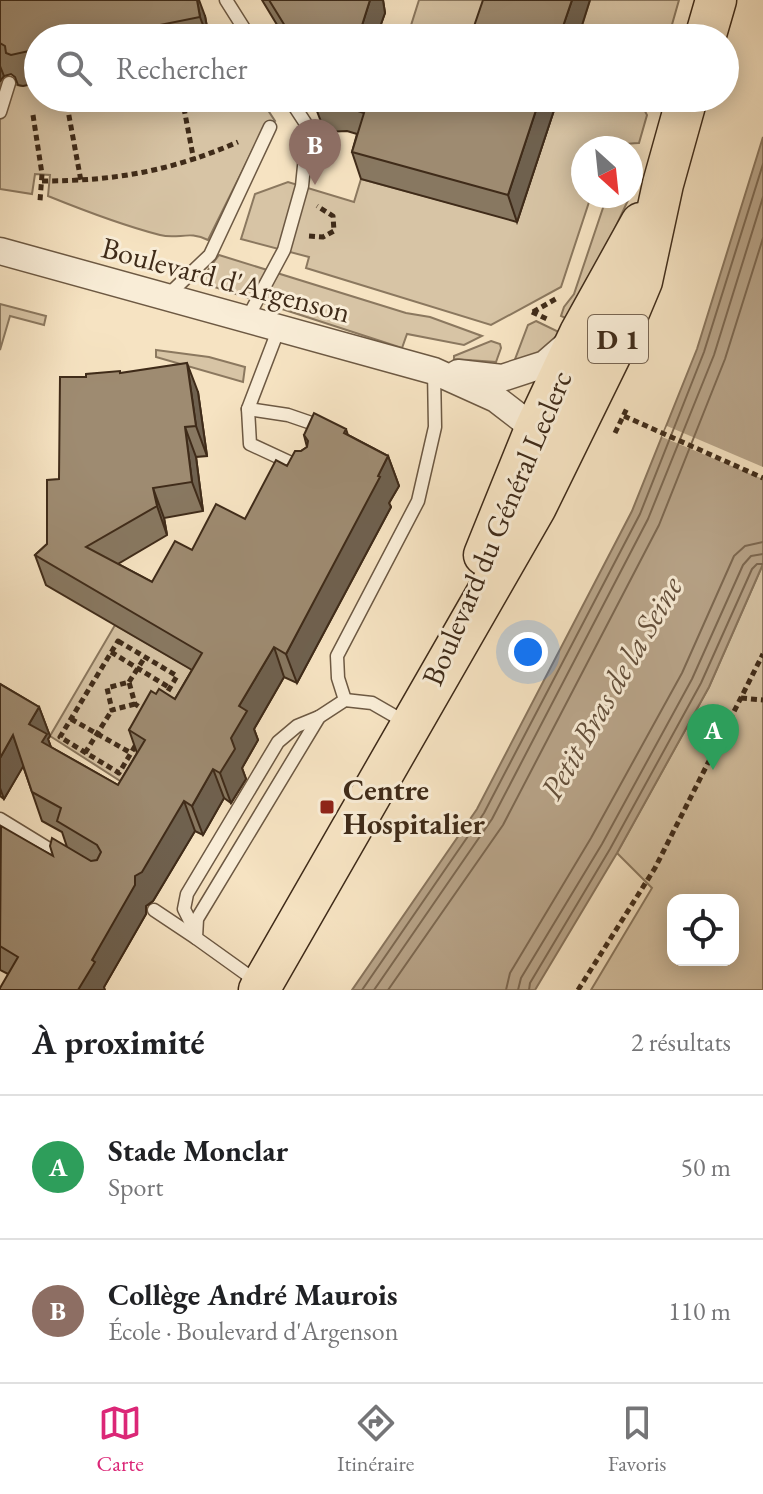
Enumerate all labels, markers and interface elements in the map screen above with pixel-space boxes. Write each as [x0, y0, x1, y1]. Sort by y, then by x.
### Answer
search box [24, 24, 739, 112]
icon: search [52, 46, 96, 90]
text: Rechercher [116, 49, 248, 88]
pin: B [289, 119, 341, 185]
north arrow [571, 136, 643, 208]
street label: Boulevard d'Argenson [97, 228, 355, 332]
road number: D 1 [588, 315, 648, 363]
street label: Boulevard du Général Leclerc [412, 364, 581, 691]
water label: Petit Bras de la Seine [530, 568, 693, 807]
your location [508, 632, 548, 672]
pin: A [687, 704, 739, 770]
place label: Centre Hospitalier [343, 770, 486, 843]
marker: Centre Hospitalier [318, 798, 336, 816]
map controls [667, 894, 739, 966]
button: locate [667, 894, 739, 966]
text: À proximité [32, 1020, 205, 1064]
text: 2 résultats [631, 1025, 731, 1059]
text: Stade Monclar [108, 1131, 288, 1170]
text: A [49, 1150, 67, 1184]
text: 50 m [681, 1150, 731, 1184]
text: Sport [108, 1170, 163, 1204]
text: Collège André Maurois [108, 1275, 398, 1314]
text: B [50, 1294, 66, 1328]
text: 110 m [668, 1294, 731, 1328]
text: École · Boulevard d'Argenson [108, 1314, 398, 1348]
tab: Carte [97, 1401, 144, 1478]
tab: Itinéraire [337, 1401, 414, 1478]
tab: Favoris [608, 1401, 666, 1478]

